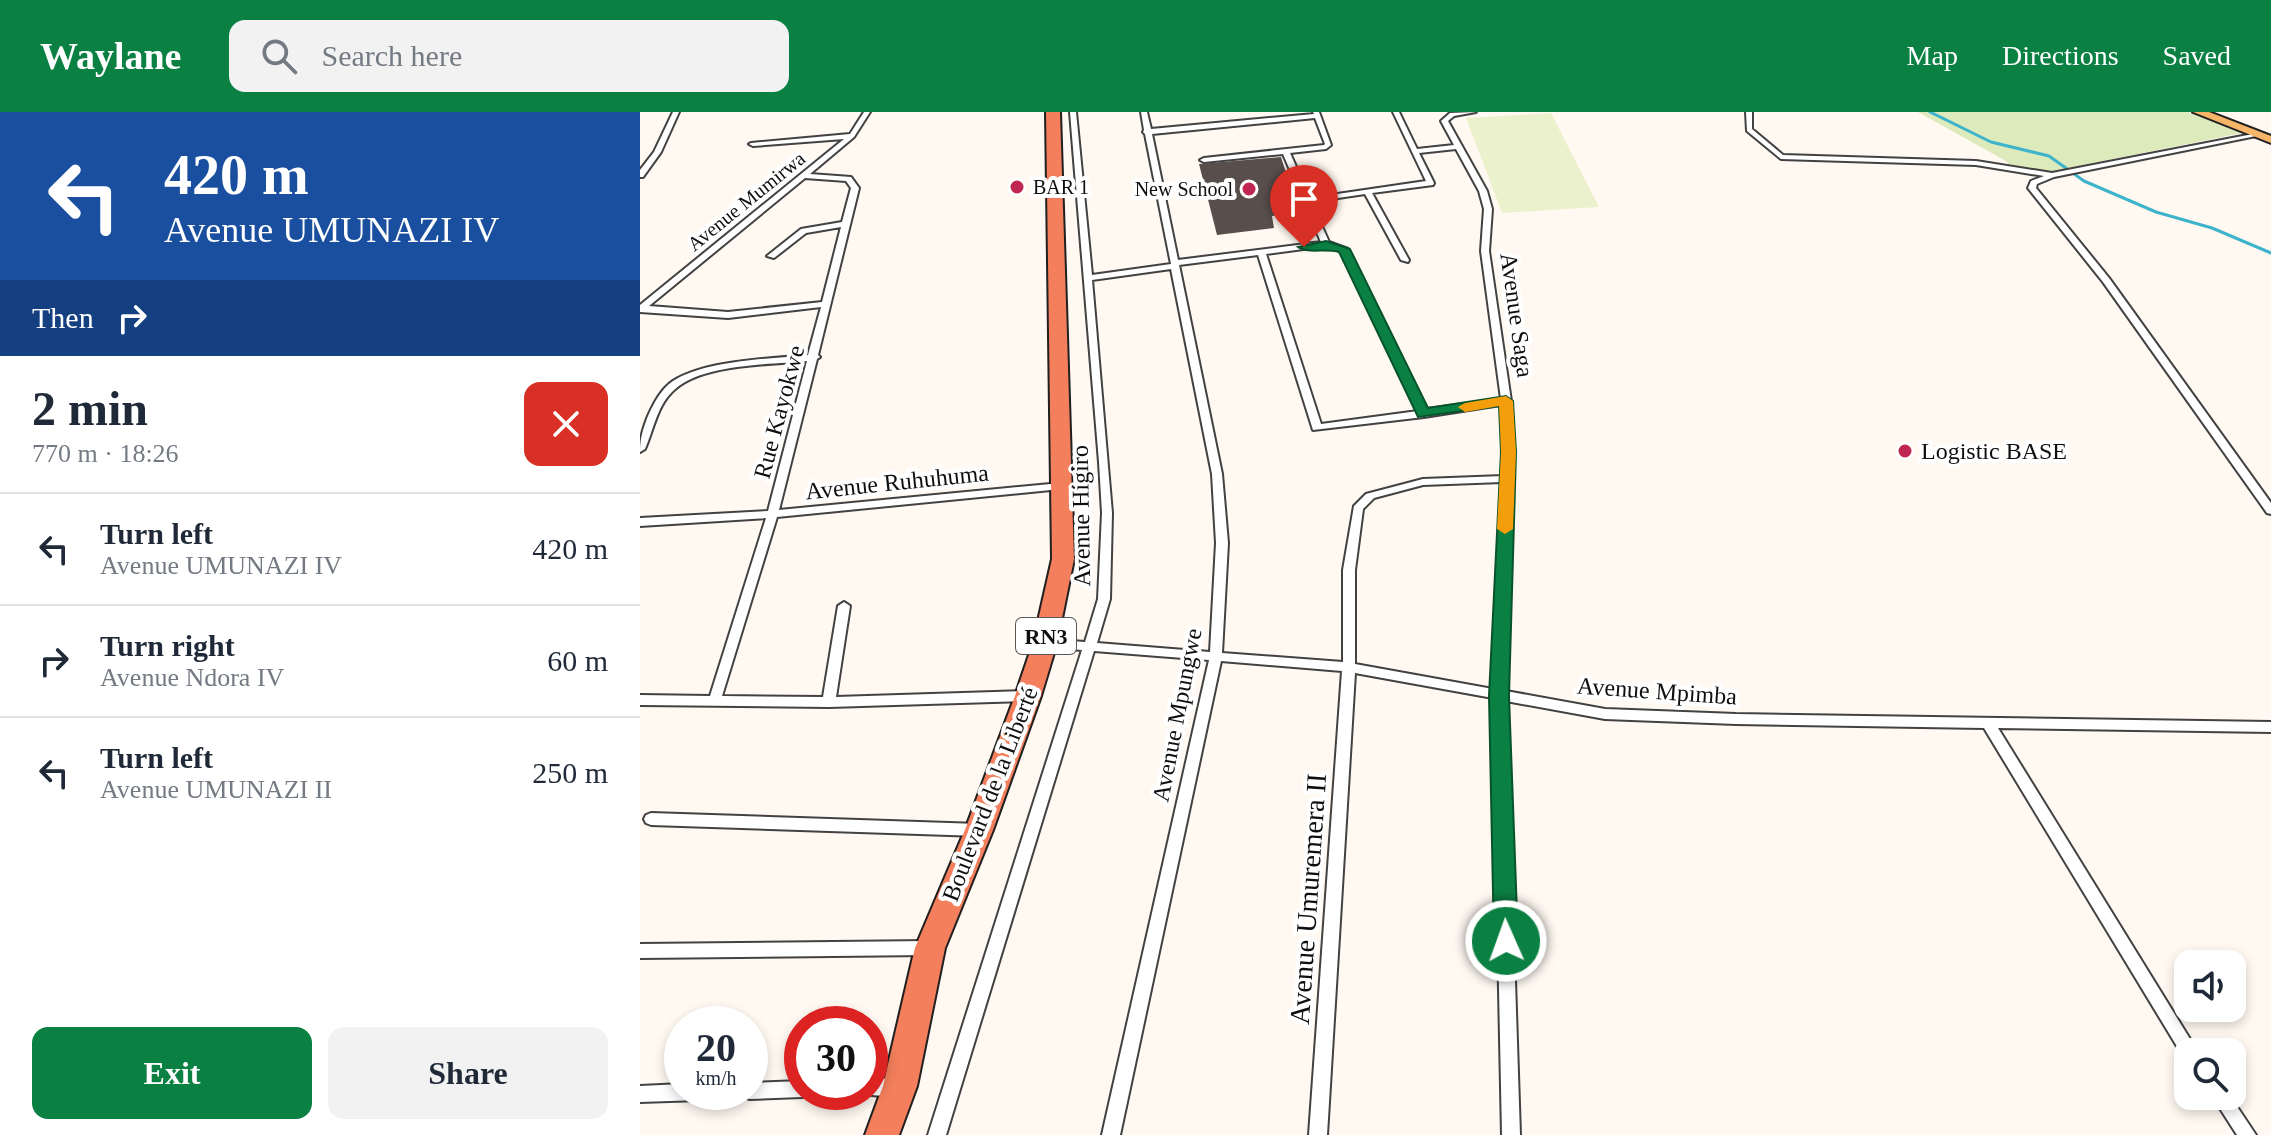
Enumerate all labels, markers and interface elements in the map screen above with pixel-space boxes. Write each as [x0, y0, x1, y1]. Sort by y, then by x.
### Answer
search box [229, 20, 789, 92]
icon: search [257, 34, 301, 78]
text: Waylane [40, 35, 181, 77]
text: Search here [321, 39, 462, 72]
text: Map [1907, 40, 1958, 71]
text: Directions [2002, 40, 2119, 71]
text: Saved [2163, 40, 2231, 71]
icon: left [32, 144, 136, 248]
text: 420 m [164, 144, 309, 206]
street label: Avenue Mumirwa [683, 147, 809, 255]
pin [1270, 165, 1338, 247]
place label: BAR 1 [1033, 176, 1089, 198]
icon: arrive [1282, 177, 1326, 221]
marker: BAR 1 [1008, 178, 1026, 196]
place label: New School [1135, 178, 1233, 200]
marker: New School [1240, 180, 1258, 198]
text: Avenue UMUNAZI IV [164, 210, 499, 250]
street label: Avenue Saga [1495, 251, 1539, 379]
icon: right [110, 296, 154, 340]
text: Then [32, 301, 94, 334]
street label: Rue Kayokwe [749, 343, 809, 481]
text: 2 min [32, 382, 148, 435]
button: close [524, 382, 608, 466]
place label: Logistic BASE [1921, 438, 2067, 464]
text: 770 m · 18:26 [32, 439, 179, 468]
marker: Logistic BASE [1896, 442, 1914, 460]
street label: Avenue Higiro [1067, 445, 1095, 587]
street label: Avenue Ruhuhuma [804, 459, 990, 505]
text: Turn left [100, 517, 213, 550]
icon: left [32, 527, 76, 571]
text: 420 m [532, 532, 608, 565]
text: Avenue UMUNAZI IV [100, 551, 342, 580]
road number: RN3 [1016, 618, 1076, 654]
street label: Avenue Mpungwe [1147, 626, 1207, 804]
text: Turn right [100, 629, 235, 662]
icon: right [32, 639, 76, 683]
text: 60 m [547, 644, 608, 677]
text: Avenue Ndora IV [100, 663, 284, 692]
street label: Avenue Mpimba [1576, 672, 1738, 710]
street label: Boulevard de la Liberté [937, 683, 1043, 905]
text: Turn left [100, 741, 213, 774]
icon: left [32, 751, 76, 795]
text: 250 m [532, 756, 608, 789]
street label: Avenue Umuremera II [1284, 773, 1332, 1025]
text: Avenue UMUNAZI II [100, 775, 332, 804]
position arrow [1464, 899, 1548, 983]
map controls [2174, 950, 2246, 1110]
button: sound [2174, 950, 2246, 1022]
speed limit sign: 30 [784, 1006, 888, 1110]
text: 20 [696, 1025, 736, 1070]
button: Exit [32, 1027, 312, 1119]
button: Share [328, 1027, 608, 1119]
button: search [2174, 1038, 2246, 1110]
text: km/h [695, 1067, 737, 1089]

